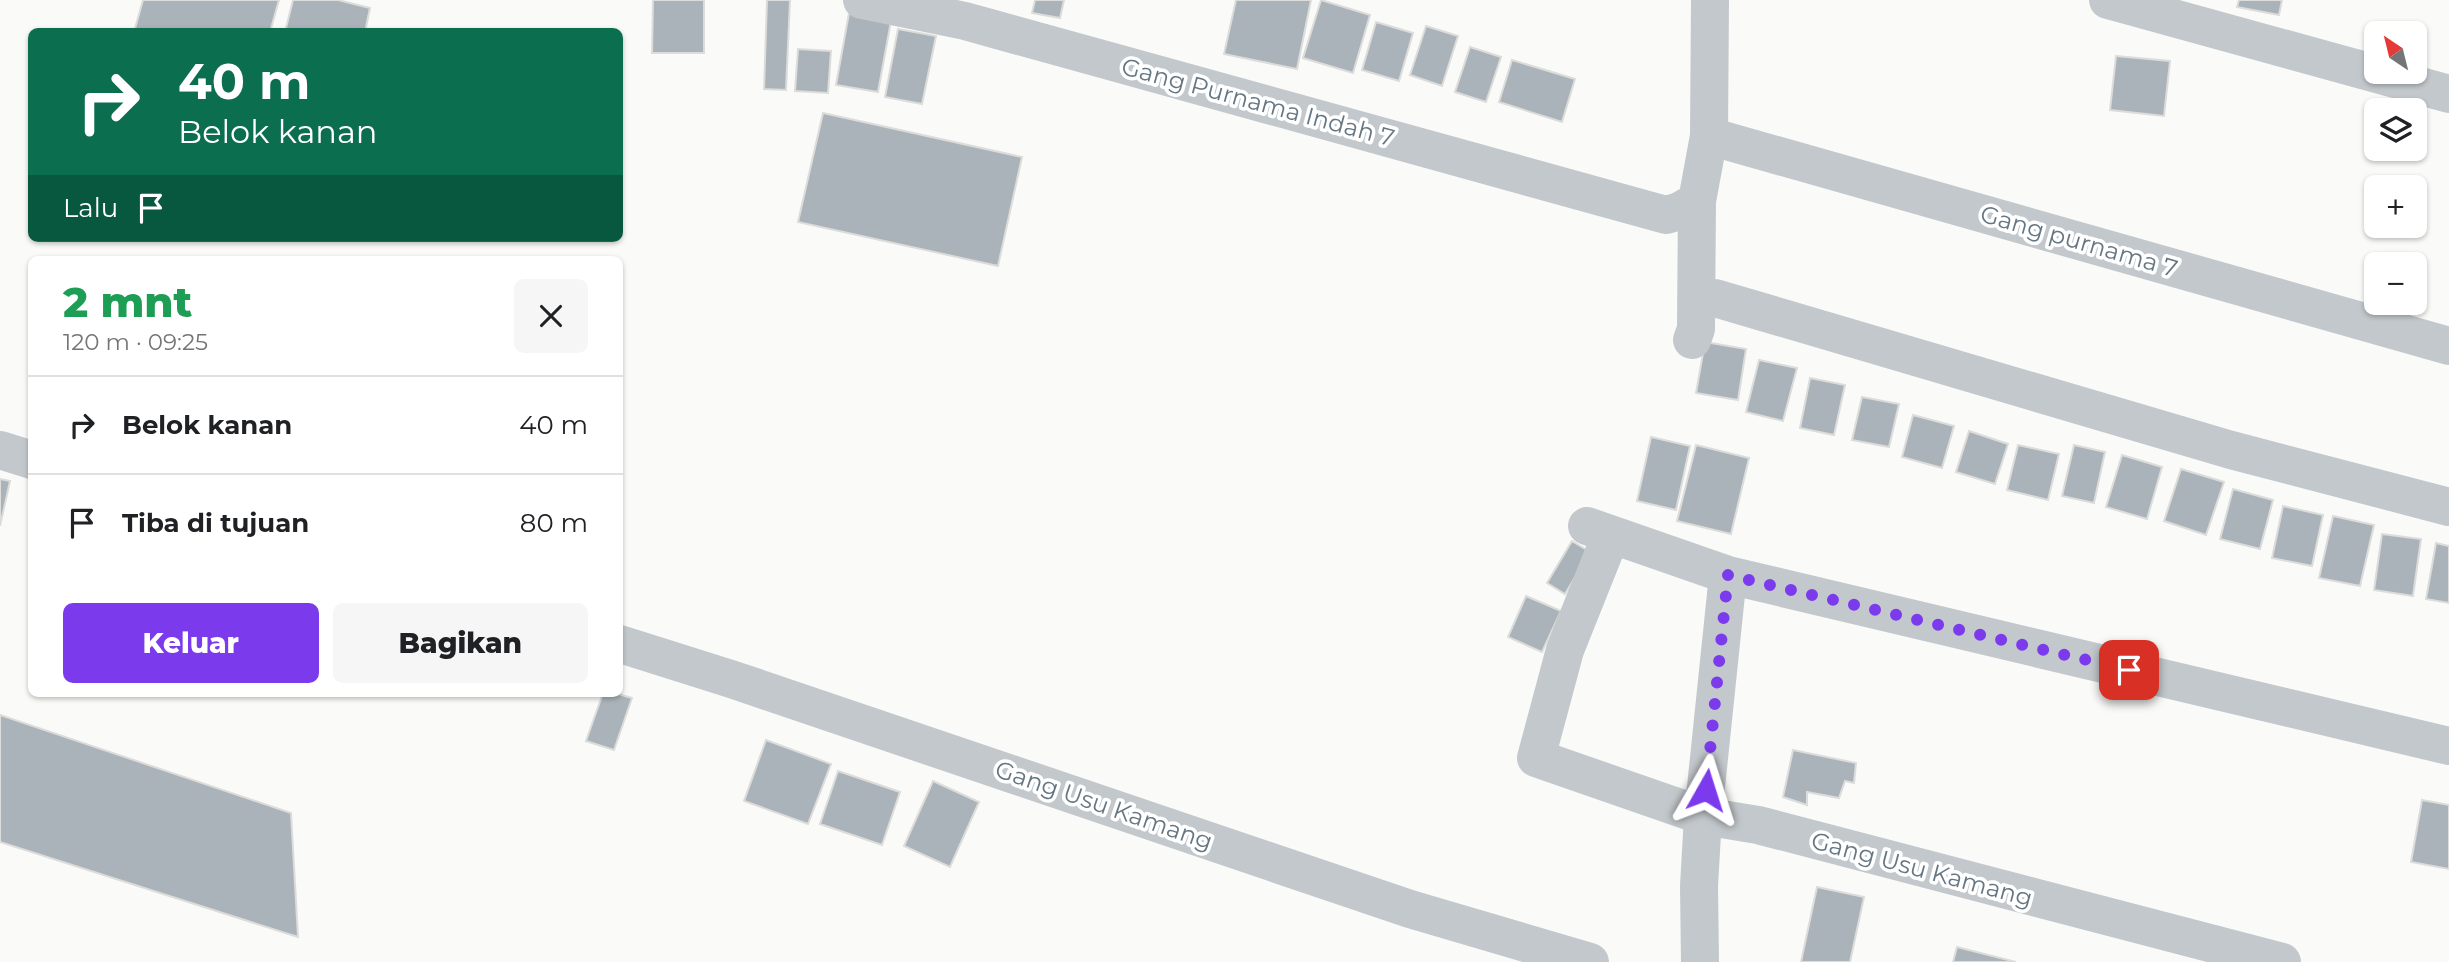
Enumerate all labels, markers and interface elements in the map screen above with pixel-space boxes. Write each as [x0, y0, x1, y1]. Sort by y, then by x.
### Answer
north arrow [2364, 21, 2427, 84]
map controls [2364, 21, 2427, 315]
text: 40 m [178, 52, 310, 111]
street label: Gang Purnama Indah 7 [1118, 52, 1398, 152]
icon: right [63, 56, 154, 147]
button: layers [2364, 98, 2427, 161]
text: Belok kanan [178, 112, 378, 151]
button: + [2364, 175, 2427, 238]
icon: arrive [132, 189, 170, 227]
text: Lalu [63, 192, 118, 224]
street label: Gang purnama 7 [1977, 199, 2181, 283]
button: − [2364, 252, 2427, 315]
text: 2 mnt [63, 276, 192, 328]
button: close [514, 279, 588, 353]
text: 120 m · 09:25 [63, 328, 208, 356]
icon: right [63, 406, 101, 444]
text: Belok kanan [122, 409, 292, 441]
text: 40 m [519, 409, 588, 441]
icon: arrive [63, 504, 101, 542]
text: Tiba di tujuan [122, 507, 309, 539]
text: 80 m [520, 507, 588, 539]
button: Keluar [63, 603, 319, 683]
button: Bagikan [333, 603, 588, 683]
pin [2099, 640, 2159, 700]
icon: arrive [2110, 651, 2148, 689]
position arrow [1669, 753, 1743, 827]
street label: Gang Usu Kamang [991, 754, 1217, 856]
street label: Gang Usu Kamang [1808, 825, 2036, 913]

